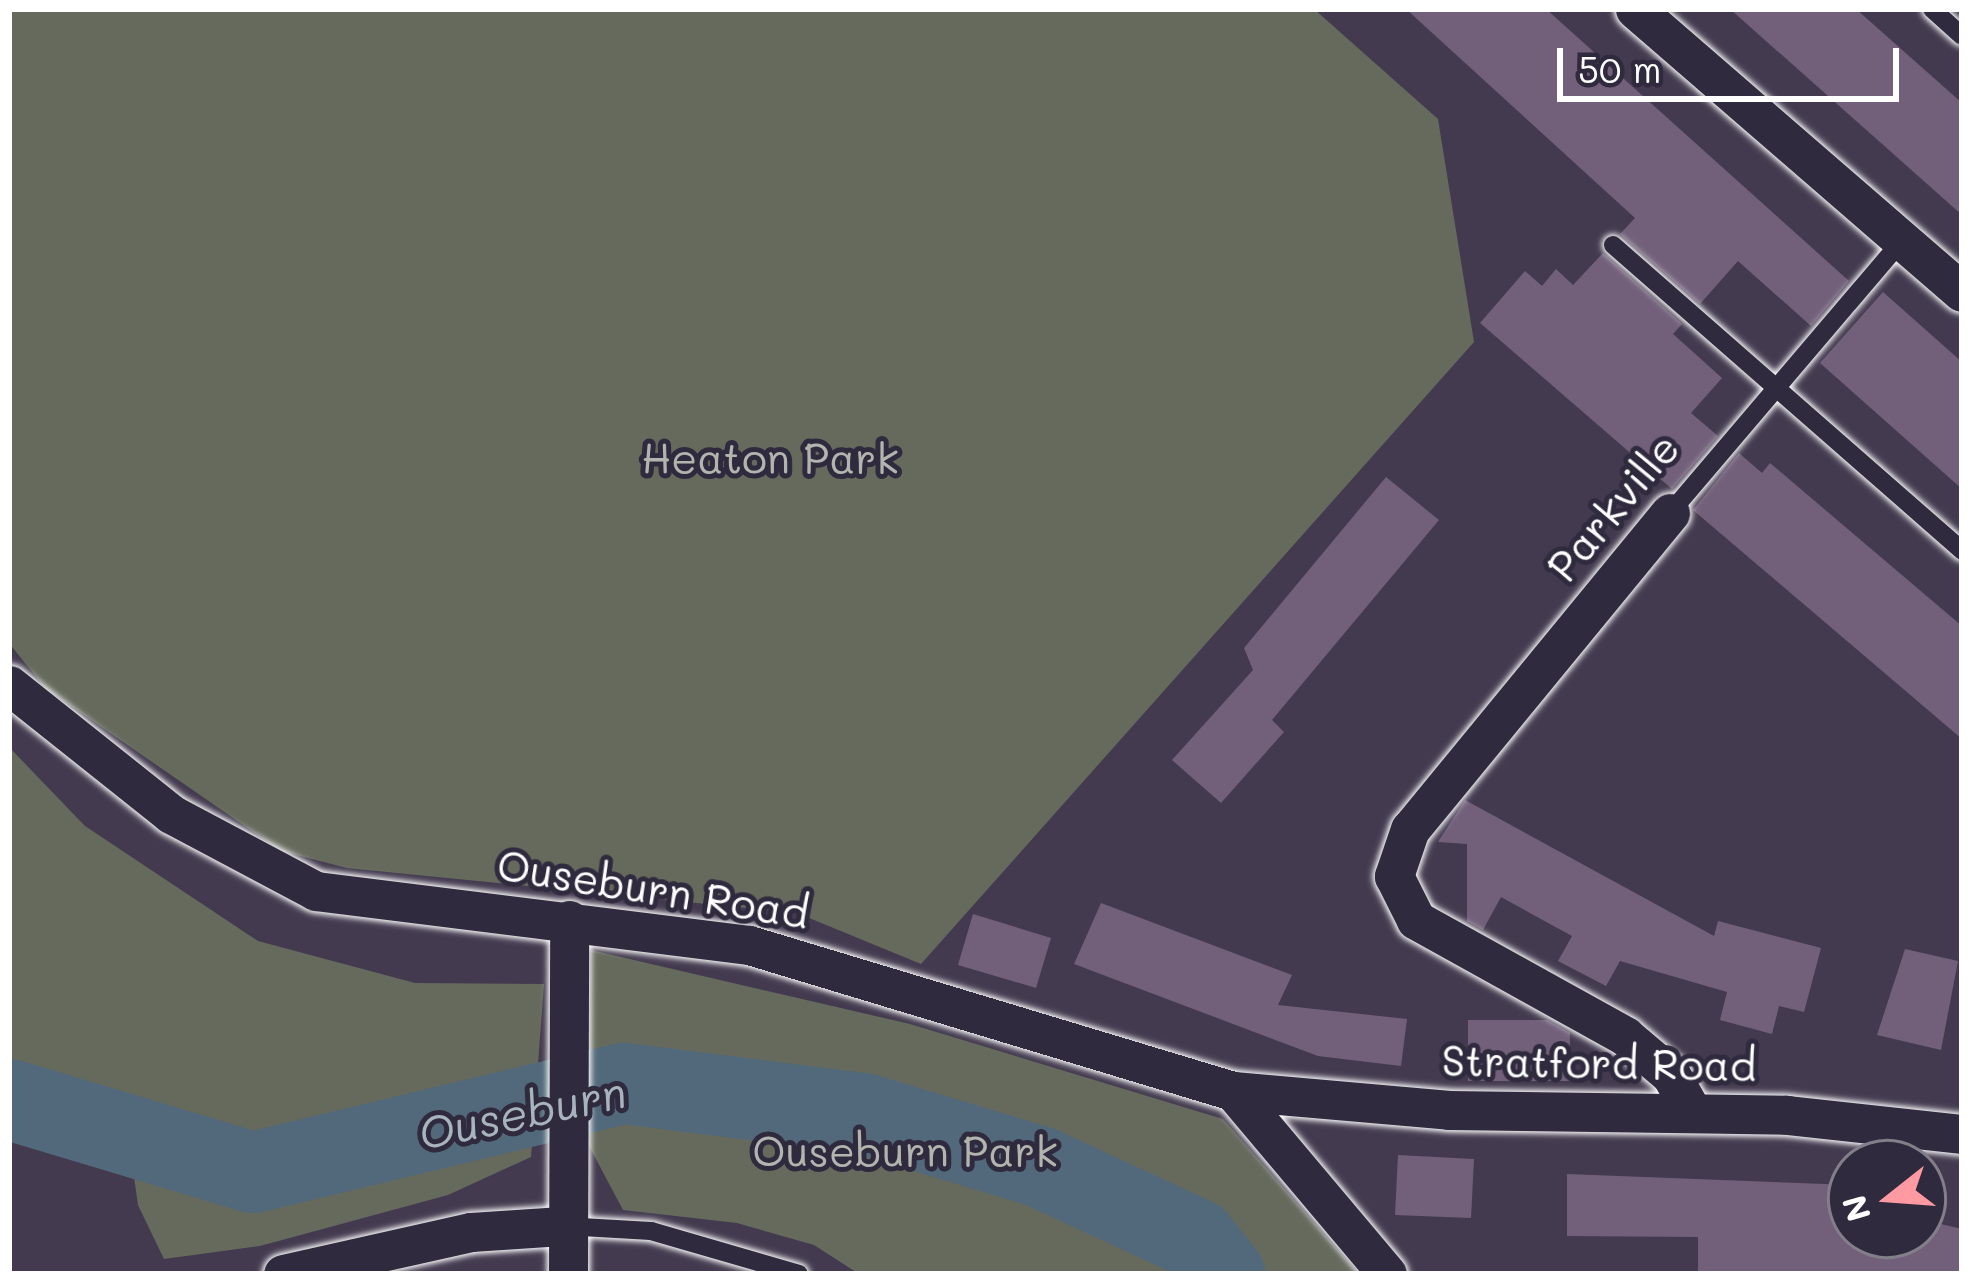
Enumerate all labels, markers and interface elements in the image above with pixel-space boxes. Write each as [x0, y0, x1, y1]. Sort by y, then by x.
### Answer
scale bar [1563, 24, 1905, 98]
text: 50 m [1578, 45, 1661, 92]
street label: Parkville [1537, 423, 1689, 591]
park label: Heaton Park [641, 433, 899, 483]
street label: Ouseburn Road [494, 839, 812, 939]
street label: Stratford Road [1441, 1035, 1757, 1091]
water label: Ouseburn [413, 1064, 631, 1160]
park label: Ouseburn Park [752, 1126, 1058, 1176]
north arrow [1827, 1139, 1947, 1259]
text: N [1831, 1191, 1879, 1227]

